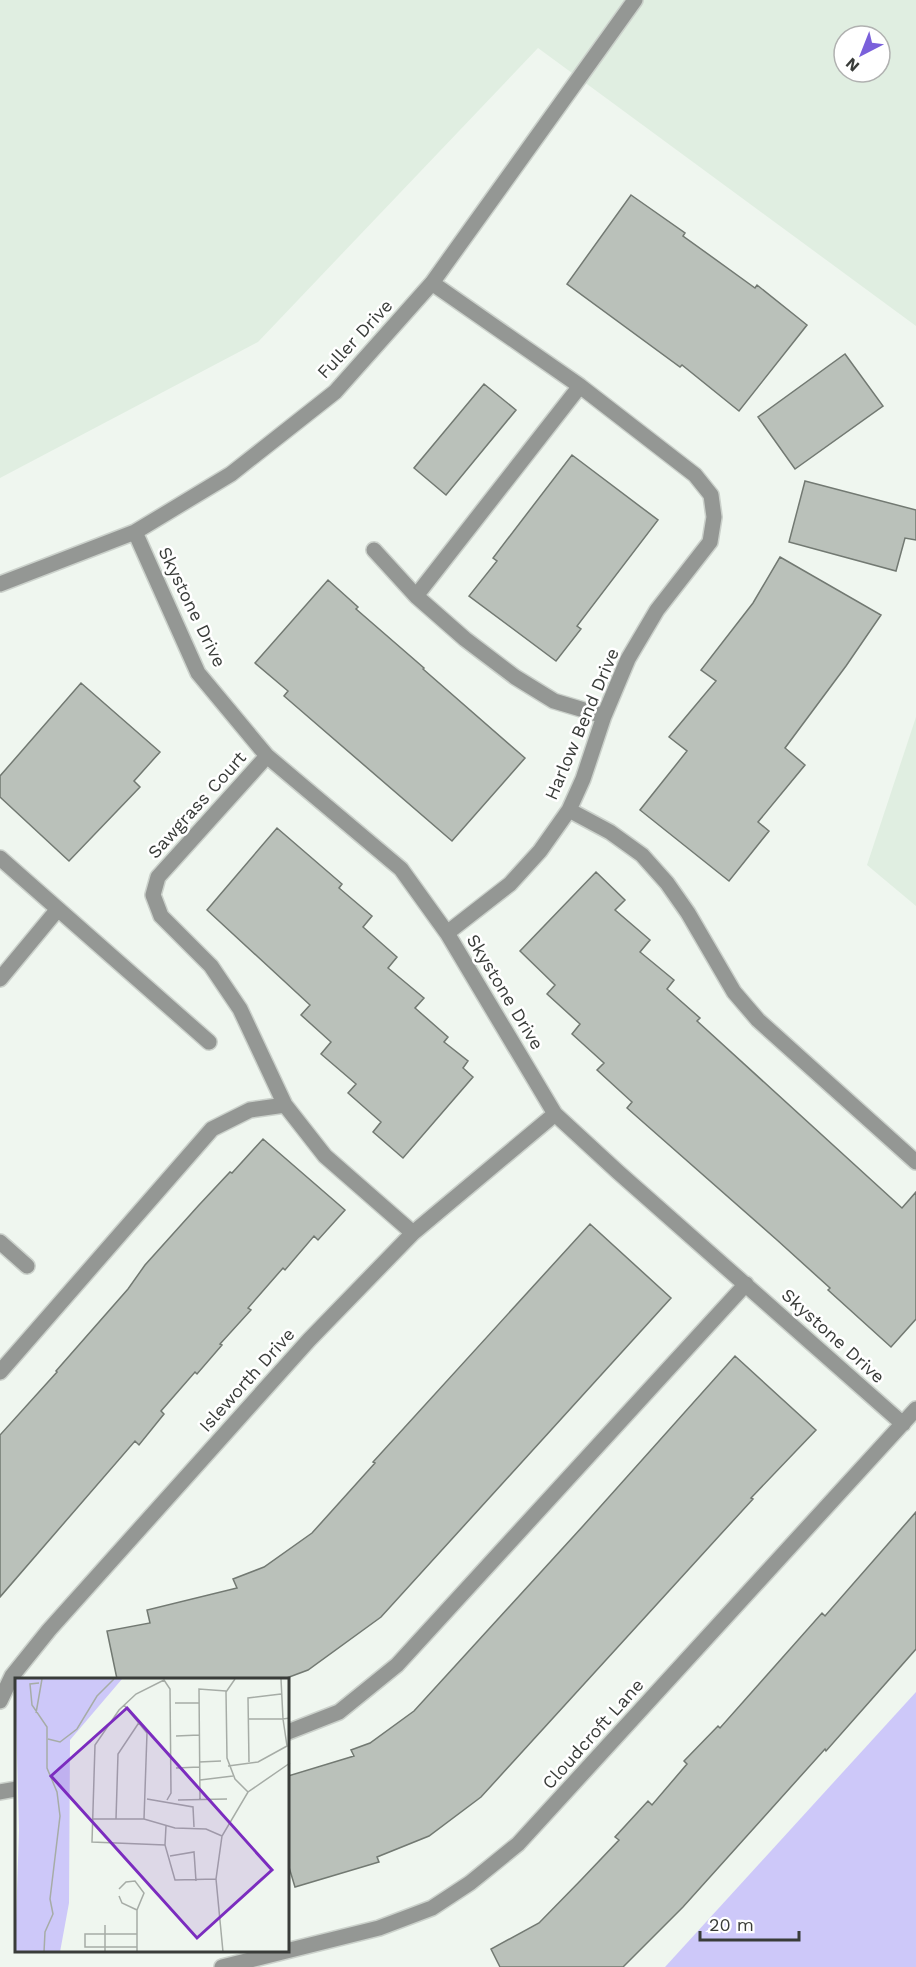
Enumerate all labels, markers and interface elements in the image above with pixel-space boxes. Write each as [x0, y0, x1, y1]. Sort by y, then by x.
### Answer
north arrow [832, 24, 892, 84]
text: N [842, 54, 863, 76]
street label: Fuller Drive [313, 295, 397, 383]
street label: Skystone Drive [154, 543, 231, 670]
street label: Harlow Bend Drive [540, 645, 623, 803]
street label: Sawgrass Court [143, 747, 250, 862]
street label: Skystone Drive [463, 930, 548, 1053]
street label: Skystone Drive [778, 1284, 889, 1387]
street label: Isleworth Drive [195, 1323, 299, 1436]
street label: Cloudcroft Lane [538, 1674, 648, 1793]
inset map [15, 1678, 290, 1952]
scale bar [700, 1904, 799, 1942]
text: 20 m [709, 1914, 754, 1935]

